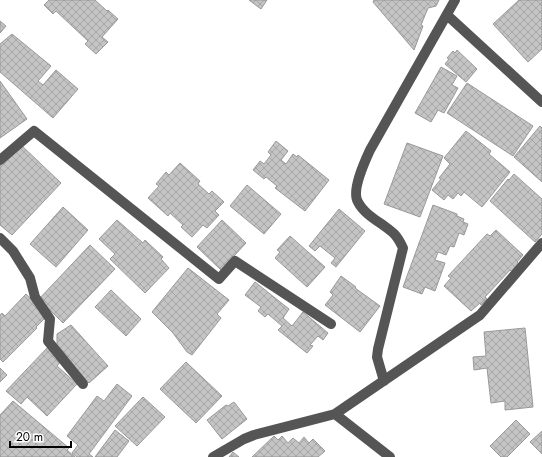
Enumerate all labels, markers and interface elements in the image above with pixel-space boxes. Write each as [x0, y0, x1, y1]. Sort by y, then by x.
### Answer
scale bar [10, 423, 71, 449]
text: 20 m [16, 428, 43, 446]

